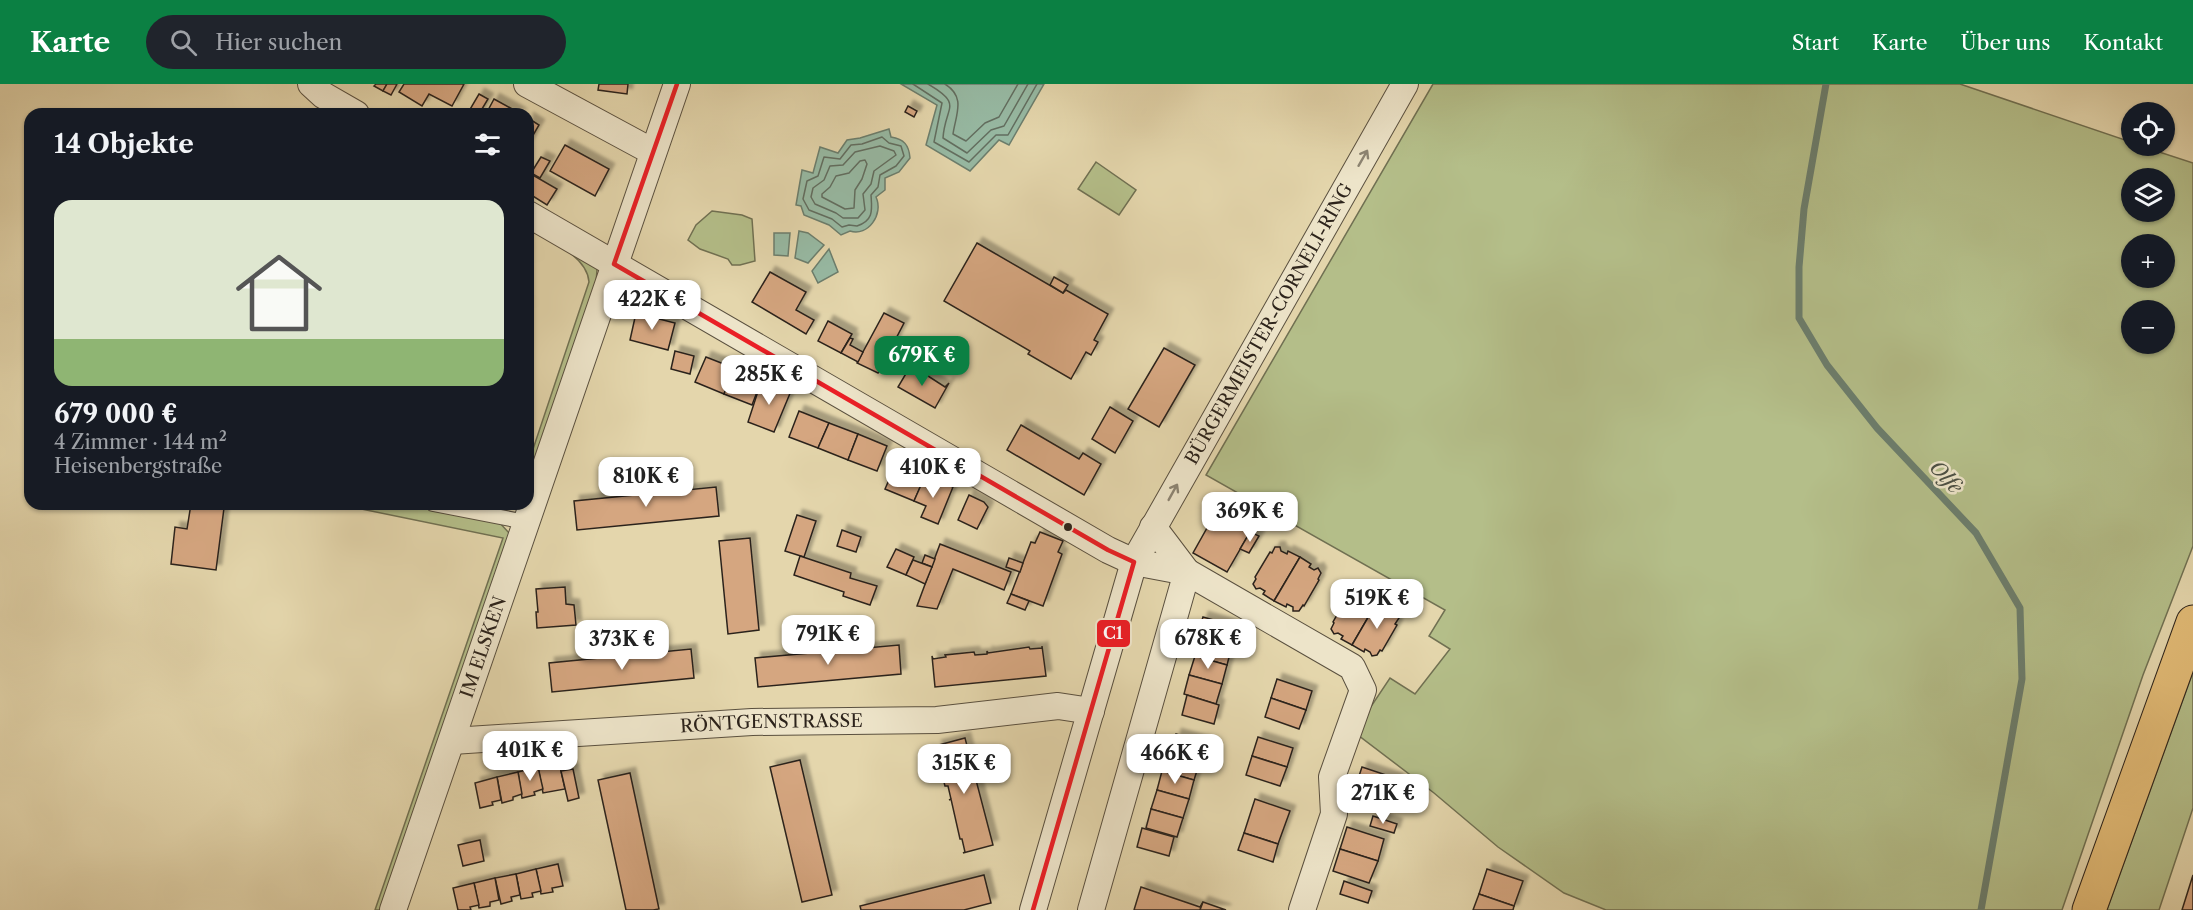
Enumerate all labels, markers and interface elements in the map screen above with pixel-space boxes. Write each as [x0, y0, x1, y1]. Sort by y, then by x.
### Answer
search box [146, 15, 566, 69]
text: Karte [30, 25, 110, 59]
icon: search [167, 26, 200, 59]
text: Hier suchen [215, 29, 342, 56]
text: Start [1792, 30, 1839, 55]
text: Karte [1872, 30, 1928, 55]
text: Über uns [1961, 30, 2050, 55]
text: Kontakt [2083, 30, 2163, 55]
map controls [2121, 102, 2175, 354]
button: locate [2121, 102, 2175, 156]
text: 14 Objekte [54, 128, 194, 160]
icon: filters [471, 128, 504, 161]
one-way arrow [1357, 150, 1369, 167]
button: layers [2121, 168, 2175, 222]
street label: BÜRGERMEISTER-CORNELI-RING [1181, 179, 1358, 468]
button: + [2121, 234, 2175, 288]
icon: home [225, 239, 333, 347]
pin: 422K € [603, 280, 701, 331]
text: 422K € [618, 287, 686, 311]
button: − [2121, 300, 2175, 354]
pin: 679K € [873, 336, 971, 387]
text: 679K € [888, 343, 956, 367]
pin: 285K € [720, 355, 818, 406]
text: 285K € [735, 362, 803, 386]
text: 679 000 € [54, 398, 178, 430]
text: 4 Zimmer · 144 m² [54, 430, 227, 454]
pin: 410K € [884, 448, 982, 499]
text: Heisenbergstraße [54, 454, 222, 478]
text: 410K € [900, 455, 966, 479]
water label: Olfe [1925, 455, 1968, 500]
pin: 810K € [597, 457, 695, 508]
text: 810K € [612, 464, 680, 488]
one-way arrow [1167, 484, 1179, 501]
pin: 369K € [1201, 492, 1299, 543]
text: 369K € [1216, 499, 1284, 523]
unlabelled marker [1062, 521, 1074, 533]
pin: 519K € [1328, 579, 1426, 630]
text: 519K € [1344, 586, 1410, 610]
street label: IM ELSKEN [456, 593, 511, 701]
pin: 791K € [779, 615, 877, 666]
line badge: C1 [1096, 619, 1131, 648]
pin: 678K € [1159, 619, 1257, 670]
pin: 373K € [573, 620, 671, 671]
text: 791K € [796, 622, 860, 646]
text: C1 [1103, 623, 1124, 643]
text: 678K € [1174, 626, 1242, 650]
text: 373K € [589, 627, 655, 651]
street label: RÖNTGENSTRASSE [679, 710, 863, 738]
pin: 401K € [481, 731, 579, 782]
pin: 466K € [1126, 734, 1224, 785]
text: 401K € [497, 738, 563, 762]
text: 466K € [1141, 741, 1209, 765]
pin: 315K € [915, 744, 1013, 795]
text: 315K € [932, 751, 996, 775]
pin: 271K € [1334, 774, 1432, 825]
text: 271K € [1351, 781, 1415, 805]

